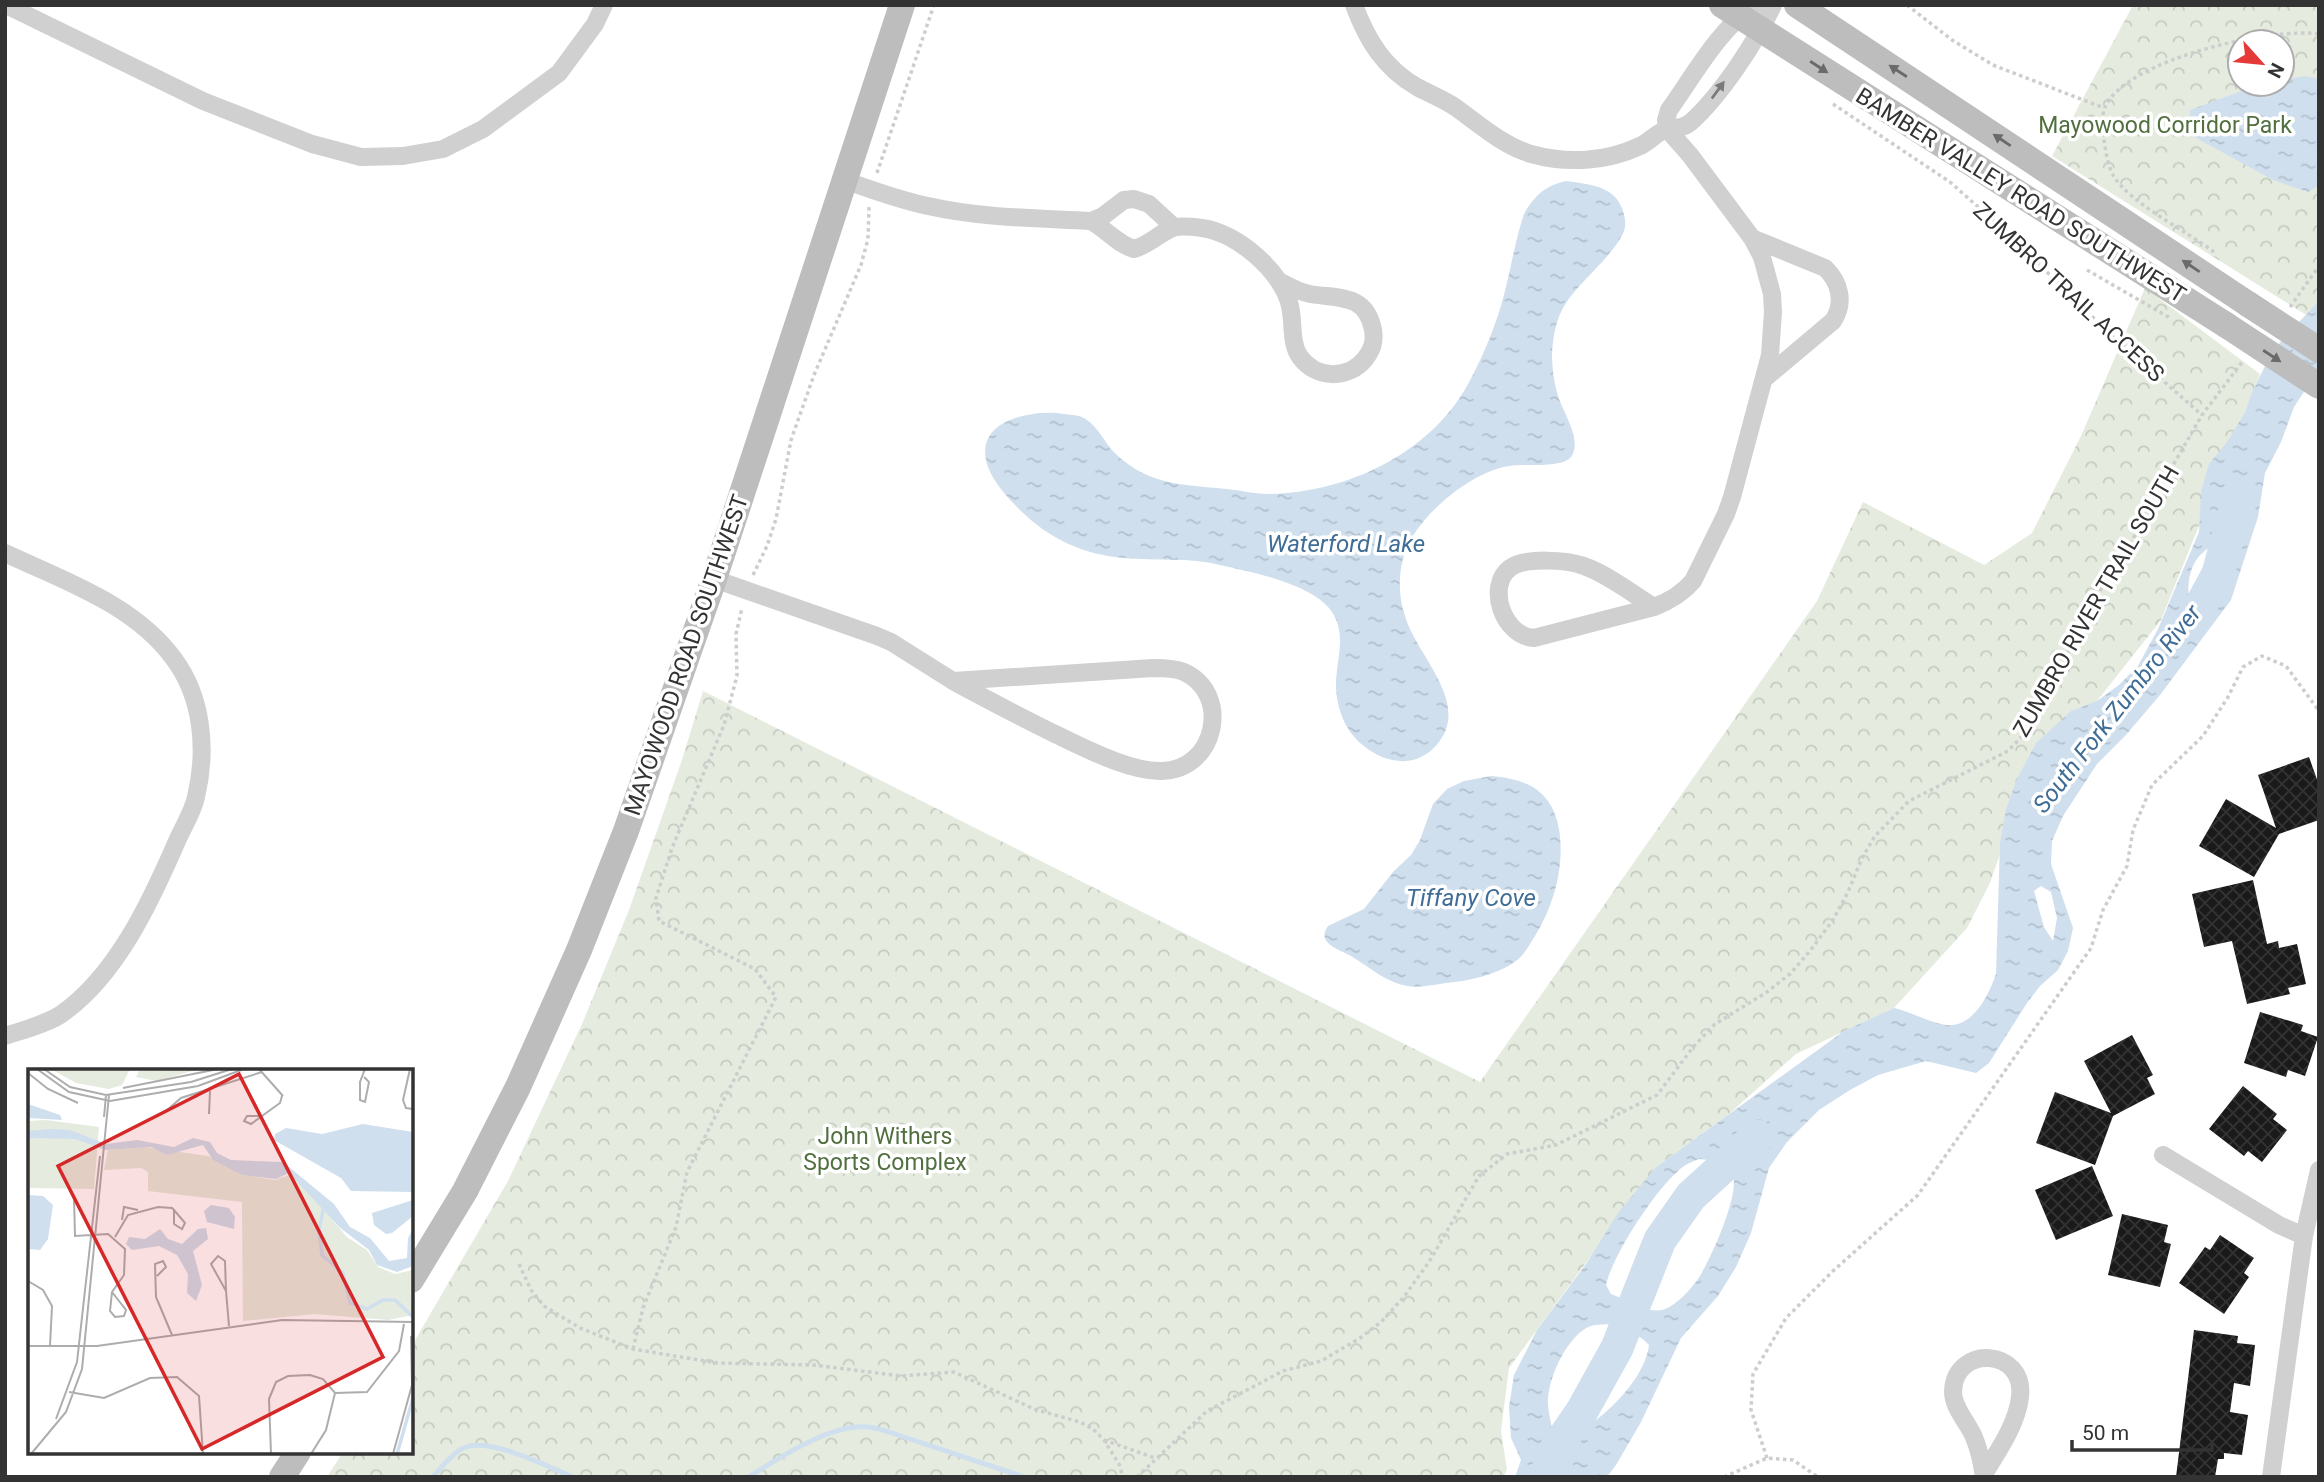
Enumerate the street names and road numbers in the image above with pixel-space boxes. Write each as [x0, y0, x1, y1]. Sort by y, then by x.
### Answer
street label: BAMBER VALLEY ROAD SOUTHWEST [1851, 82, 2191, 309]
street label: ZUMBRO TRAIL ACCESS [1968, 197, 2170, 388]
street label: ZUMBRO RIVER TRAIL SOUTH [2008, 461, 2185, 741]
street label: MAYOWOOD ROAD SOUTHWEST [619, 491, 754, 819]

